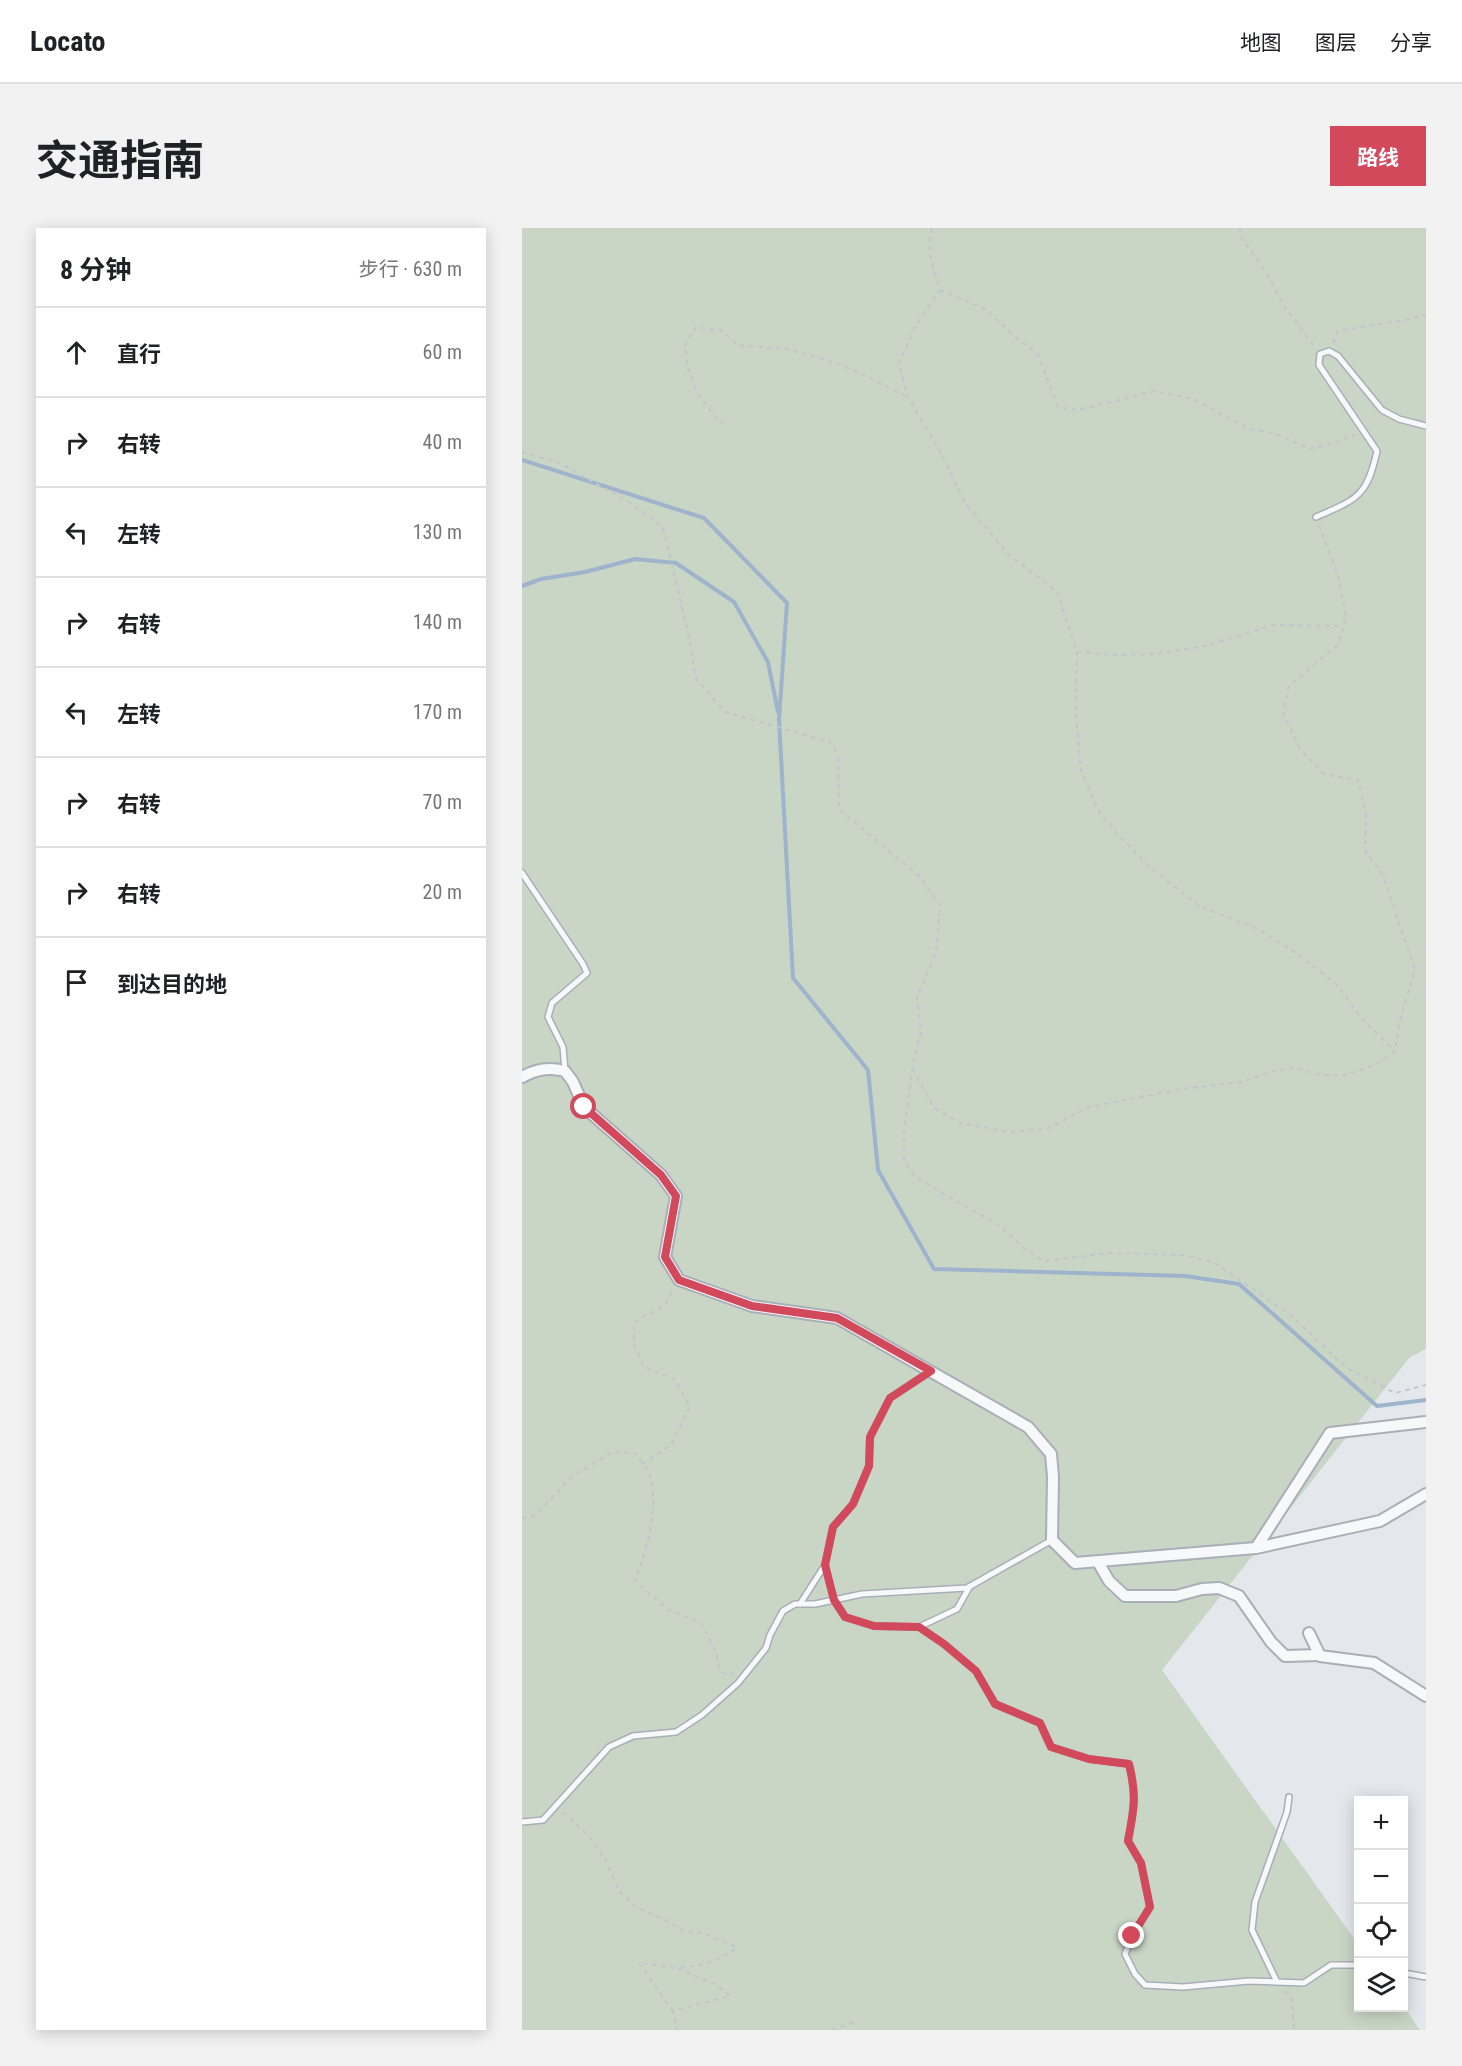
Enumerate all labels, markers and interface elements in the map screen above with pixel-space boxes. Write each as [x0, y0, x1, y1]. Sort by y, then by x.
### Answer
text: Locato [30, 25, 106, 58]
text: 地图 [1240, 31, 1282, 55]
text: 图层 [1315, 31, 1357, 55]
text: 分享 [1390, 31, 1432, 55]
button: 路线 [1330, 126, 1426, 186]
text: 交通指南 [36, 136, 204, 185]
text: 8 分钟 [60, 255, 131, 285]
text: 步行 · 630 m [359, 257, 462, 281]
icon: ahead [60, 336, 93, 369]
text: 60 m [423, 340, 462, 364]
text: 直行 [117, 342, 161, 367]
icon: right [60, 426, 93, 459]
text: 40 m [423, 430, 462, 454]
text: 右转 [117, 432, 161, 457]
icon: left [60, 516, 93, 549]
text: 130 m [413, 520, 462, 544]
text: 左转 [117, 522, 161, 547]
icon: right [60, 606, 93, 639]
text: 140 m [413, 610, 462, 634]
text: 右转 [117, 612, 161, 637]
icon: left [60, 696, 93, 729]
text: 170 m [413, 700, 462, 724]
text: 左转 [117, 702, 161, 727]
icon: right [60, 786, 93, 819]
text: 70 m [423, 790, 462, 814]
text: 右转 [117, 792, 161, 817]
icon: right [60, 876, 93, 909]
text: 20 m [423, 880, 462, 904]
text: 右转 [117, 882, 161, 907]
icon: arrive [60, 966, 93, 999]
text: 到达目的地 [117, 972, 227, 997]
route start [570, 1093, 596, 1119]
map controls [1354, 1796, 1408, 2012]
button: + [1354, 1796, 1408, 1850]
button: − [1354, 1850, 1408, 1904]
button: locate [1354, 1904, 1408, 1958]
route end [1118, 1922, 1144, 1948]
button: layers [1354, 1958, 1408, 2012]

